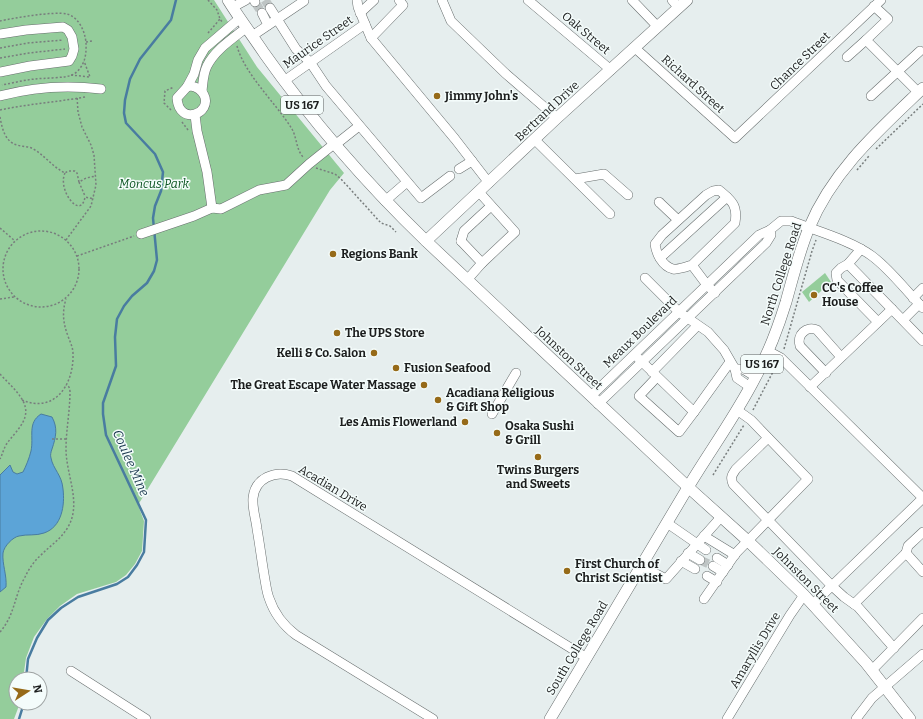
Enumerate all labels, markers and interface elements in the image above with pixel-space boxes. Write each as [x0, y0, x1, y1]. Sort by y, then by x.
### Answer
street label: Oak Street [559, 9, 613, 58]
street label: Maurice Street [280, 12, 356, 71]
street label: Chance Street [767, 28, 833, 93]
street label: Richard Street [659, 52, 728, 116]
street label: Bertrand Drive [512, 78, 582, 144]
place label: Jimmy John's [444, 89, 518, 103]
marker: Jimmy John's [432, 91, 442, 101]
road number: US 167 [281, 96, 323, 114]
park label: Moncus Park [119, 177, 190, 191]
street label: North College Road [758, 221, 804, 327]
place label: Regions Bank [341, 247, 419, 261]
marker: Regions Bank [328, 249, 338, 259]
place label: CC's Coffee House [822, 281, 884, 309]
marker: CC's Coffee House [809, 290, 819, 300]
street label: Meaux Boulevard [600, 293, 680, 371]
street label: Johnston Street [532, 323, 606, 393]
place label: The UPS Store [345, 326, 425, 340]
marker: The UPS Store [332, 328, 342, 338]
place label: Kelli & Co. Salon [276, 346, 366, 360]
marker: Kelli & Co. Salon [369, 348, 379, 358]
road number: US 167 [741, 355, 783, 373]
place label: Fusion Seafood [404, 361, 491, 375]
marker: Fusion Seafood [391, 363, 401, 373]
place label: The Great Escape Water Massage [230, 378, 416, 392]
marker: The Great Escape Water Massage [419, 380, 429, 390]
place label: Acadiana Religious & Gift Shop [446, 386, 554, 414]
marker: Acadiana Religious & Gift Shop [433, 395, 443, 405]
place label: Les Amis Flowerland [339, 415, 458, 429]
marker: Les Amis Flowerland [460, 417, 470, 427]
place label: Osaka Sushi & Grill [505, 419, 574, 447]
water label: Coulee Mine [110, 427, 153, 499]
marker: Osaka Sushi & Grill [492, 428, 502, 438]
marker: Twins Burgers and Sweets [533, 452, 543, 462]
street label: Acadian Drive [296, 462, 370, 514]
place label: Twins Burgers and Sweets [497, 463, 579, 491]
street label: Johnston Street [770, 544, 842, 616]
place label: First Church of Christ Scientist [575, 557, 663, 585]
marker: First Church of Christ Scientist [562, 566, 572, 576]
street label: South College Road [543, 599, 611, 697]
street label: Amaryllis Drive [727, 609, 783, 691]
north arrow [8, 671, 48, 711]
text: N [30, 684, 45, 695]

